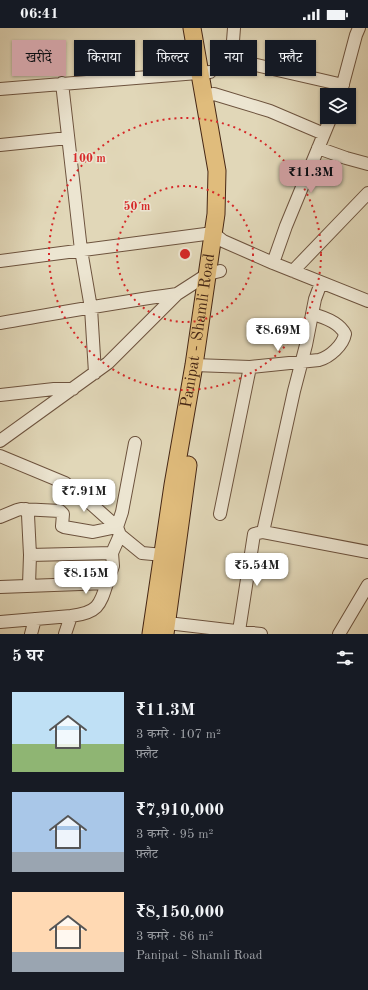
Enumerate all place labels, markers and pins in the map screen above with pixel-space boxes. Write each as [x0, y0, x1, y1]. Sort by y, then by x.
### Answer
pin: ₹11.3M [278, 160, 344, 194]
centre of rings [178, 247, 192, 261]
pin: ₹8.69M [245, 318, 311, 352]
pin: ₹7.91M [51, 479, 117, 513]
pin: ₹5.54M [224, 553, 290, 587]
pin: ₹8.15M [53, 561, 119, 595]

